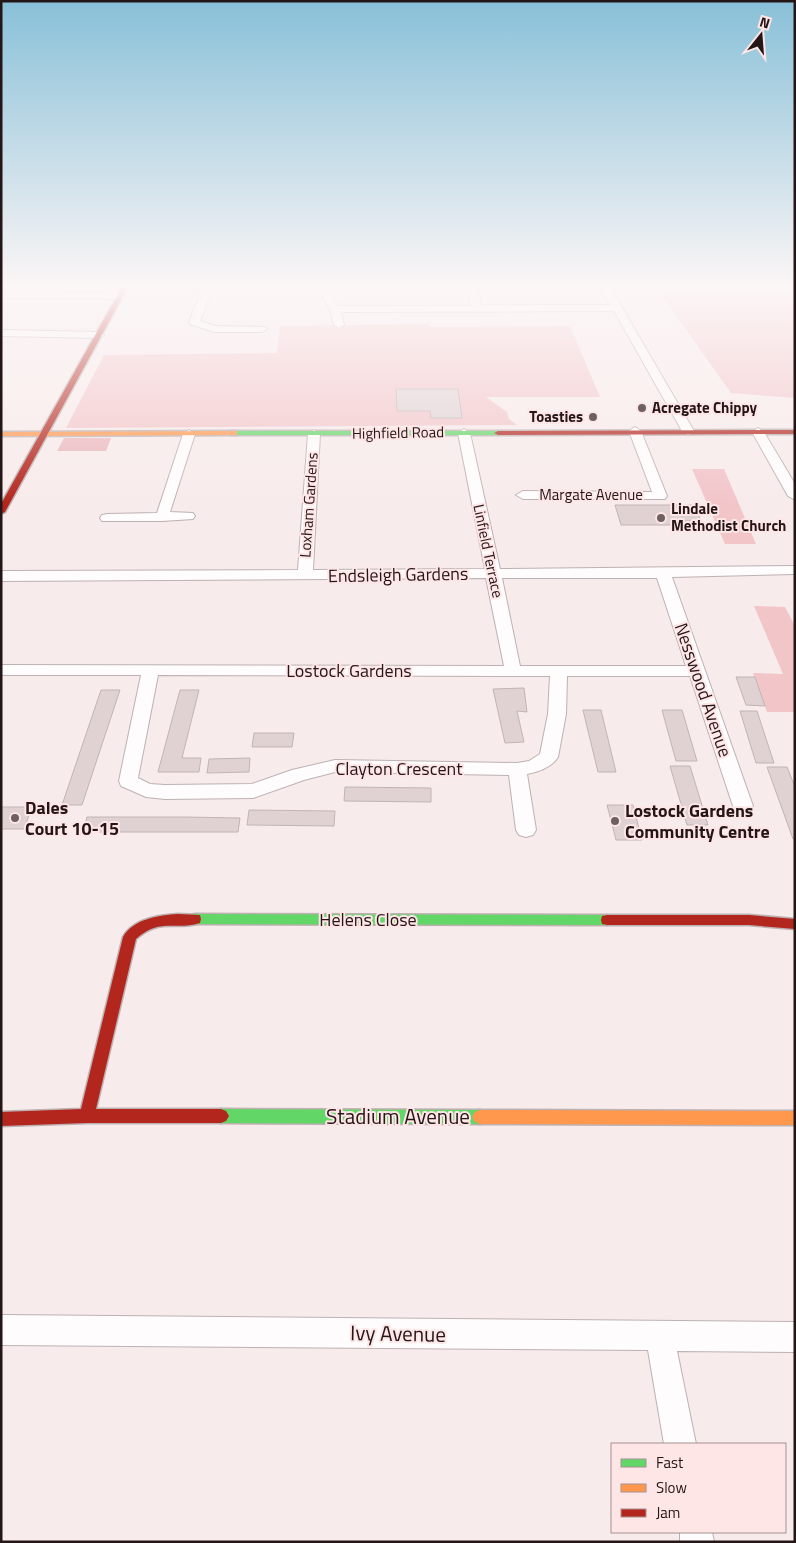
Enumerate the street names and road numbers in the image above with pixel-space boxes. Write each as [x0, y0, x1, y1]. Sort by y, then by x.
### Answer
street label: Highfield Road [352, 420, 444, 445]
street label: Loxham Gardens [293, 452, 324, 558]
street label: Margate Avenue [539, 483, 643, 506]
street label: Linfield Terrace [467, 502, 510, 600]
street label: Endsleigh Gardens [328, 560, 468, 589]
street label: Nesswood Avenue [668, 619, 739, 761]
street label: Lostock Gardens [286, 657, 412, 684]
street label: Clayton Crescent [335, 755, 463, 782]
street label: Helens Close [319, 906, 417, 933]
street label: Stadium Avenue [326, 1100, 470, 1132]
street label: Ivy Avenue [350, 1316, 446, 1350]

